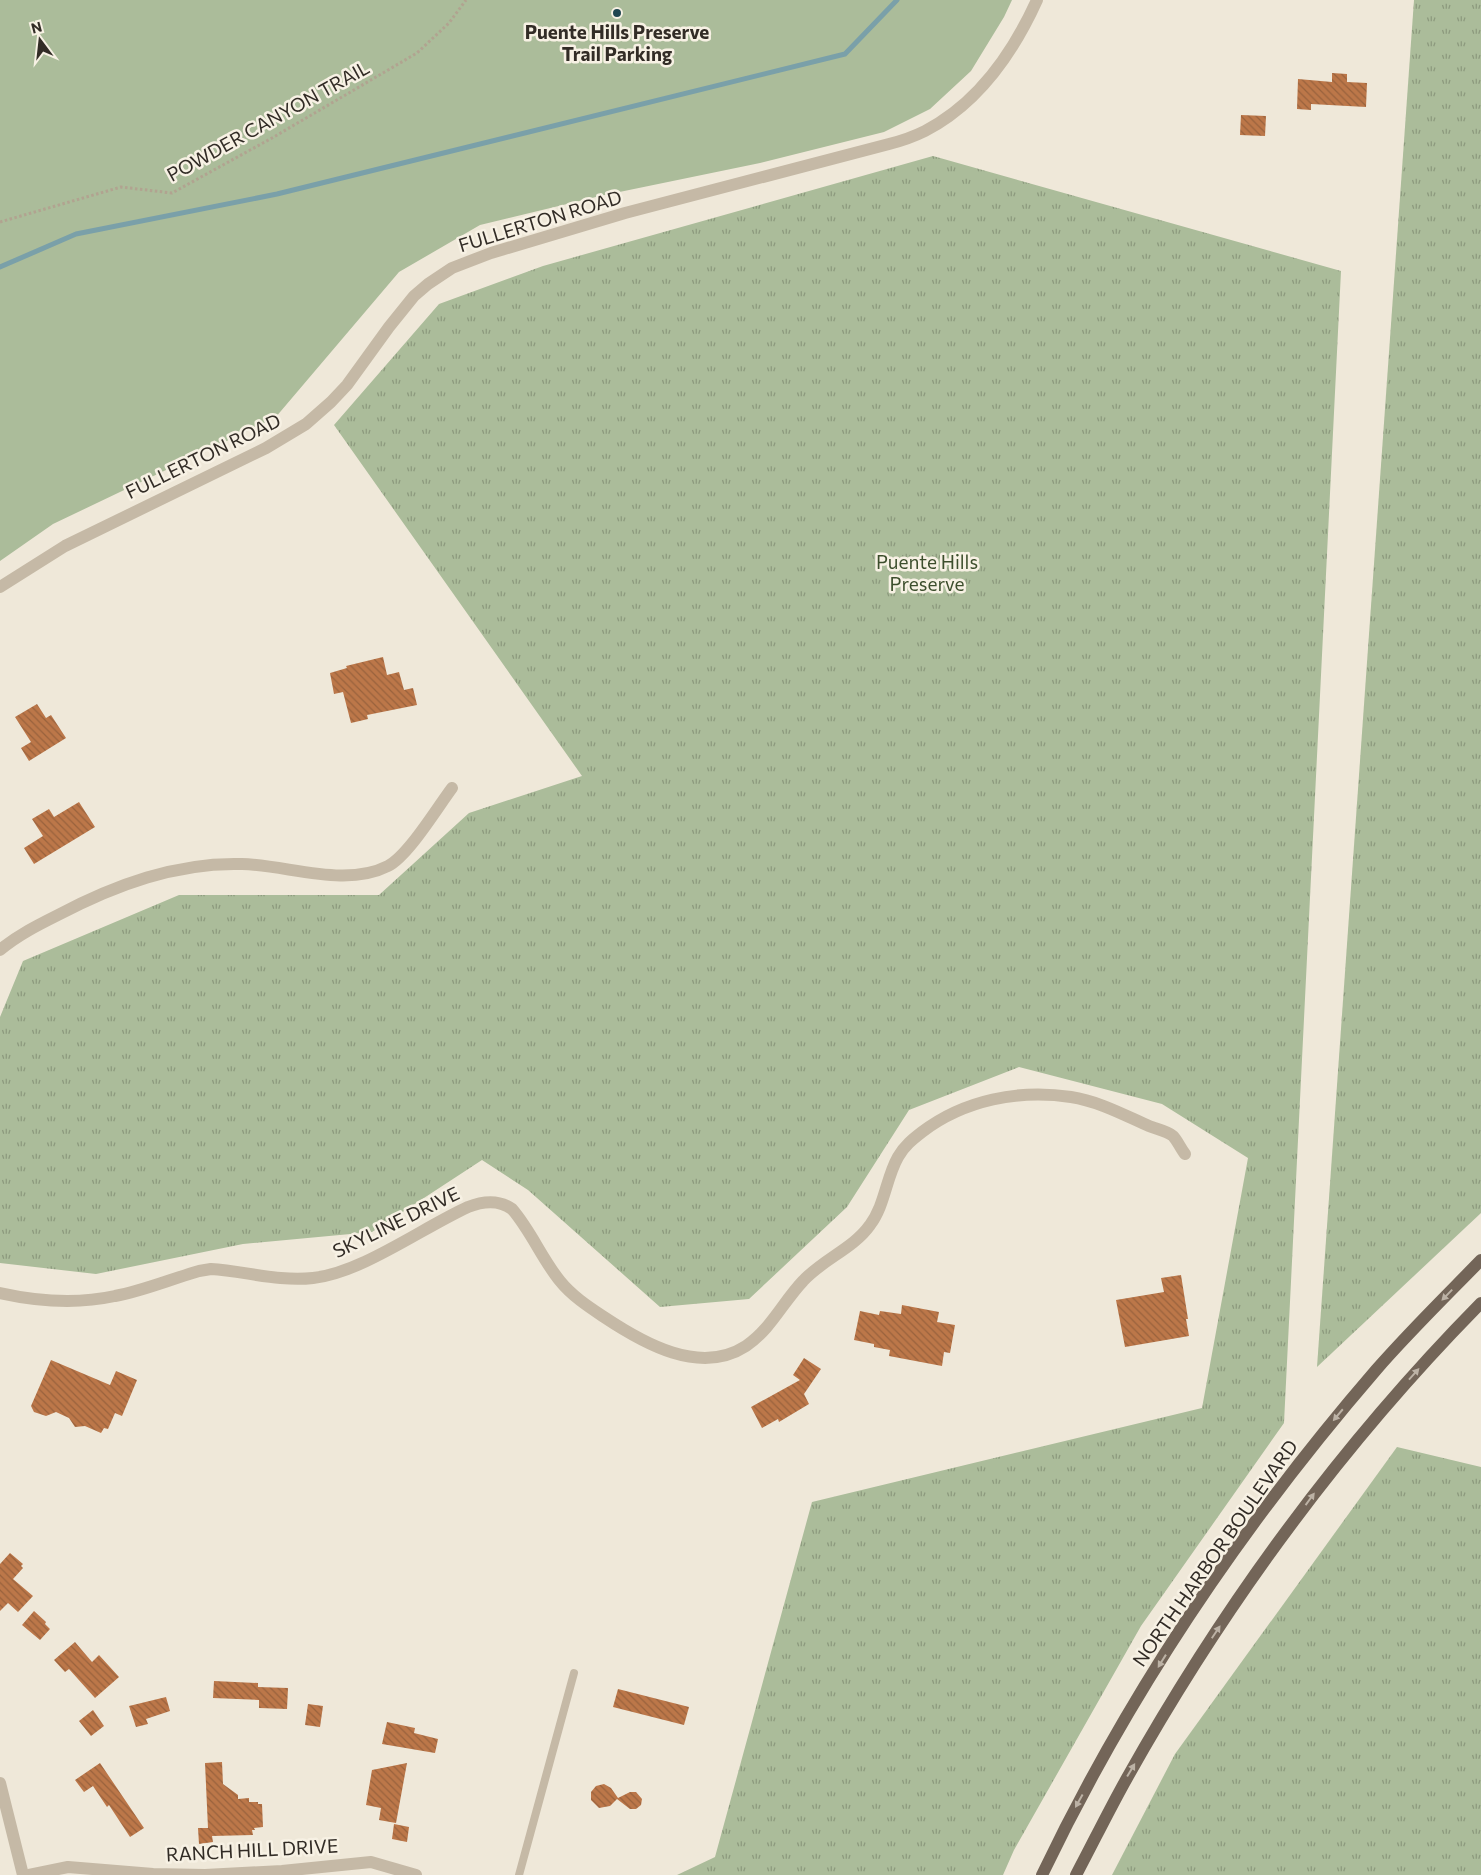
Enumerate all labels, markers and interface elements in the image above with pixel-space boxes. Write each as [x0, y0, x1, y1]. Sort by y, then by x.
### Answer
marker: Puente Hills Preserve Trail Parking [611, 7, 623, 19]
north arrow [15, 15, 65, 65]
text: N [29, 17, 44, 37]
place label: Puente Hills Preserve Trail Parking [525, 20, 709, 65]
street label: POWDER CANYON TRAIL [163, 55, 373, 186]
street label: FULLERTON ROAD [455, 185, 624, 256]
street label: FULLERTON ROAD [121, 408, 284, 503]
park label: Puente Hills Preserve [876, 550, 978, 595]
street label: SKYLINE DRIVE [329, 1181, 463, 1262]
one-way arrow [1441, 1289, 1453, 1301]
one-way arrow [1408, 1369, 1420, 1381]
one-way arrow [1333, 1409, 1344, 1422]
street label: NORTH HARBOR BOULEVARD [1127, 1435, 1302, 1671]
one-way arrow [1305, 1492, 1315, 1506]
one-way arrow [1212, 1625, 1221, 1638]
one-way arrow [1157, 1654, 1166, 1667]
one-way arrow [1127, 1764, 1136, 1777]
one-way arrow [1075, 1793, 1083, 1808]
street label: RANCH HILL DRIVE [165, 1834, 339, 1865]

